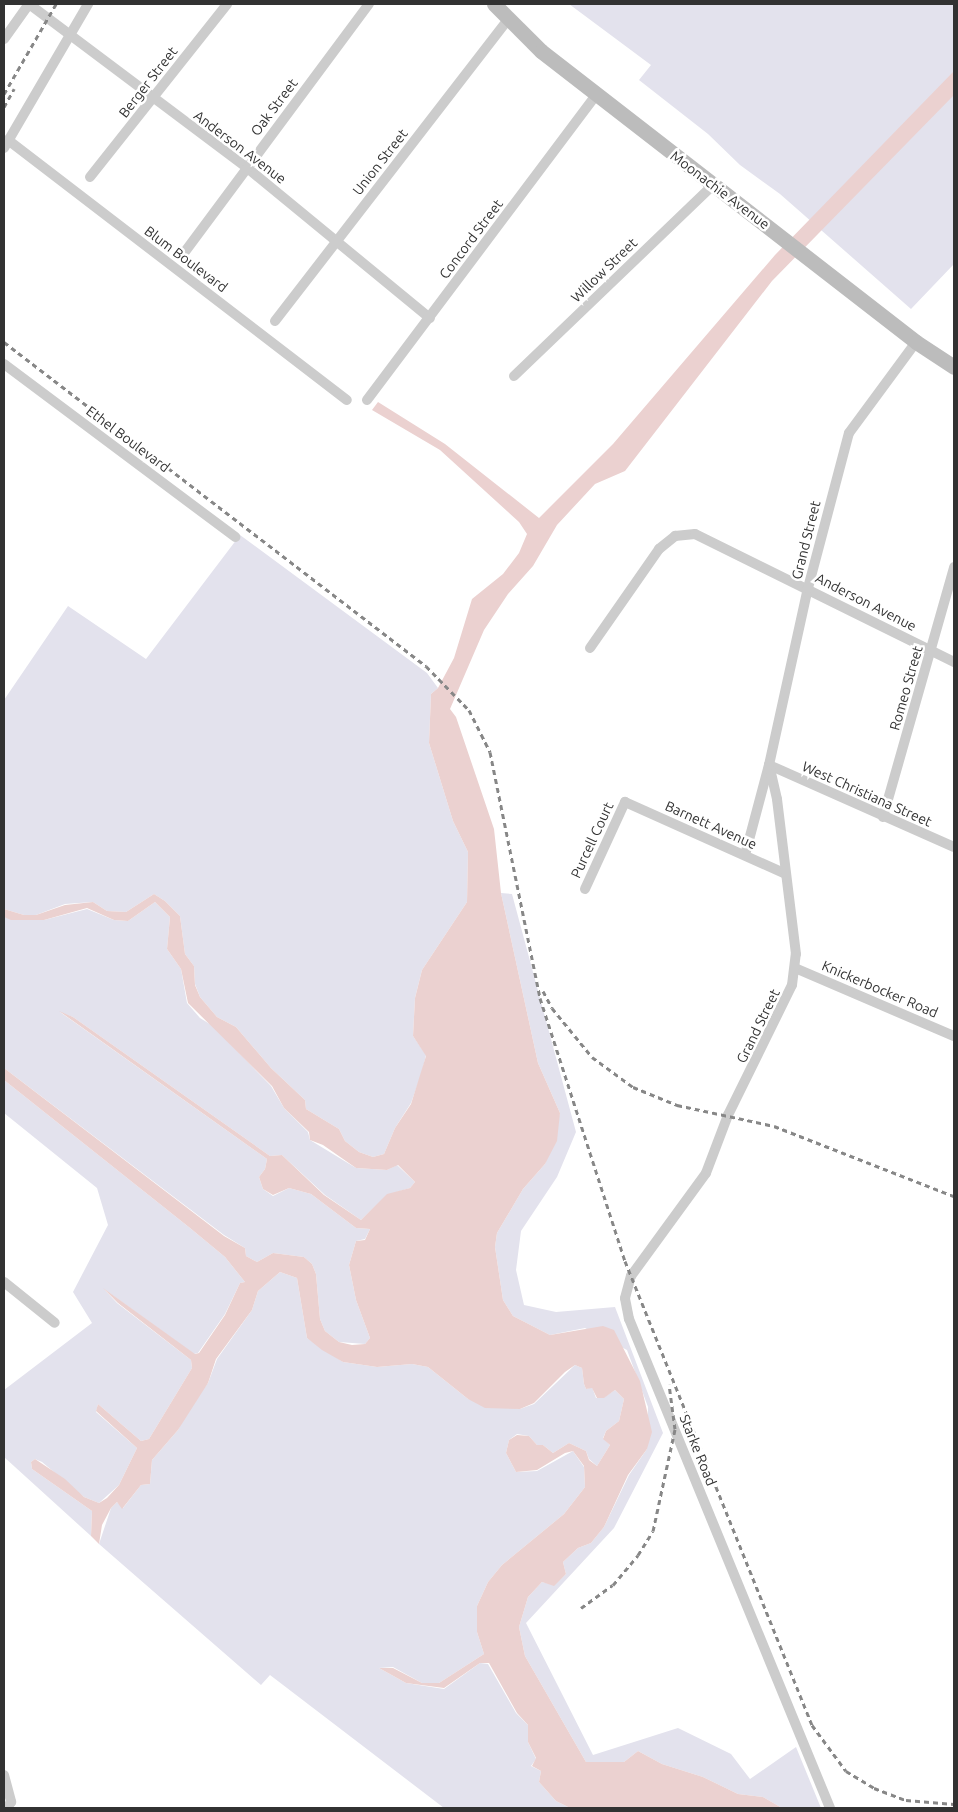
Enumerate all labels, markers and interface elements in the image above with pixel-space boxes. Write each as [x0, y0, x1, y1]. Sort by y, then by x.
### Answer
street label: Berger Street [115, 43, 181, 121]
street label: Oak Street [247, 75, 301, 139]
street label: Anderson Avenue [191, 107, 289, 187]
street label: Union Street [349, 126, 411, 198]
street label: Moonachie Avenue [667, 147, 773, 233]
street label: Concord Street [436, 196, 506, 282]
street label: Blum Boulevard [141, 222, 231, 296]
street label: Willow Street [567, 234, 641, 306]
street label: Ethel Boulevard [83, 402, 173, 476]
street label: Grand Street [788, 499, 824, 581]
street label: Anderson Avenue [813, 569, 919, 635]
street label: Romeo Street [886, 644, 926, 732]
street label: West Christiana Street [800, 758, 934, 830]
street label: Barnett Avenue [663, 797, 759, 853]
street label: Purcell Court [567, 799, 617, 881]
street label: Knickerbocker Road [819, 957, 941, 1021]
street label: Grand Street [733, 986, 783, 1066]
street label: Starke Road [676, 1412, 720, 1488]

